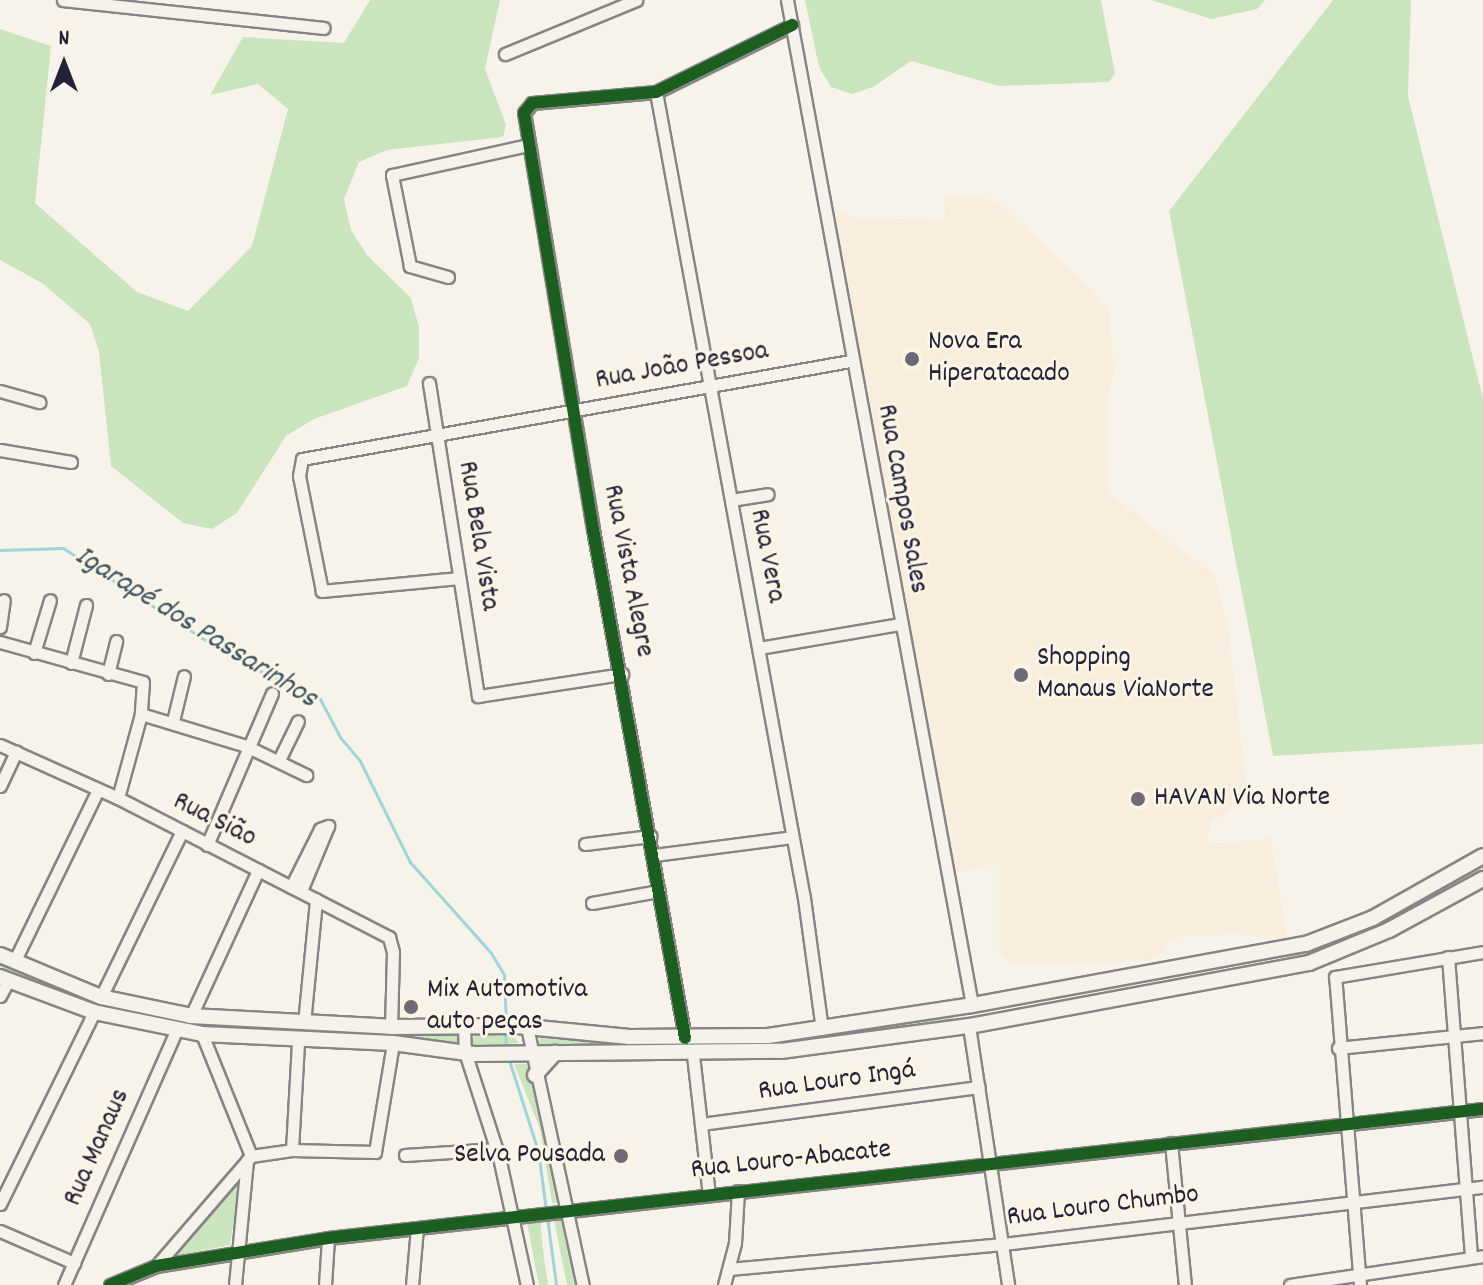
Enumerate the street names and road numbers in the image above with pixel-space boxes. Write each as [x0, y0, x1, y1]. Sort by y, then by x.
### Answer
street label: Rua João Pessoa [593, 335, 771, 399]
street label: Rua Campos Sales [868, 402, 934, 596]
street label: Rua Bela Vista [449, 459, 505, 613]
street label: Rua Vista Alegre [594, 482, 660, 660]
street label: Rua Vera [740, 506, 792, 606]
street label: Rua Sião [167, 786, 261, 856]
street label: Rua Louro Ingá [756, 1054, 918, 1110]
street label: Rua Manaus [57, 1084, 139, 1212]
street label: Rua Louro-Abacate [689, 1134, 893, 1188]
street label: Rua Louro Chumbo [1005, 1179, 1201, 1235]

